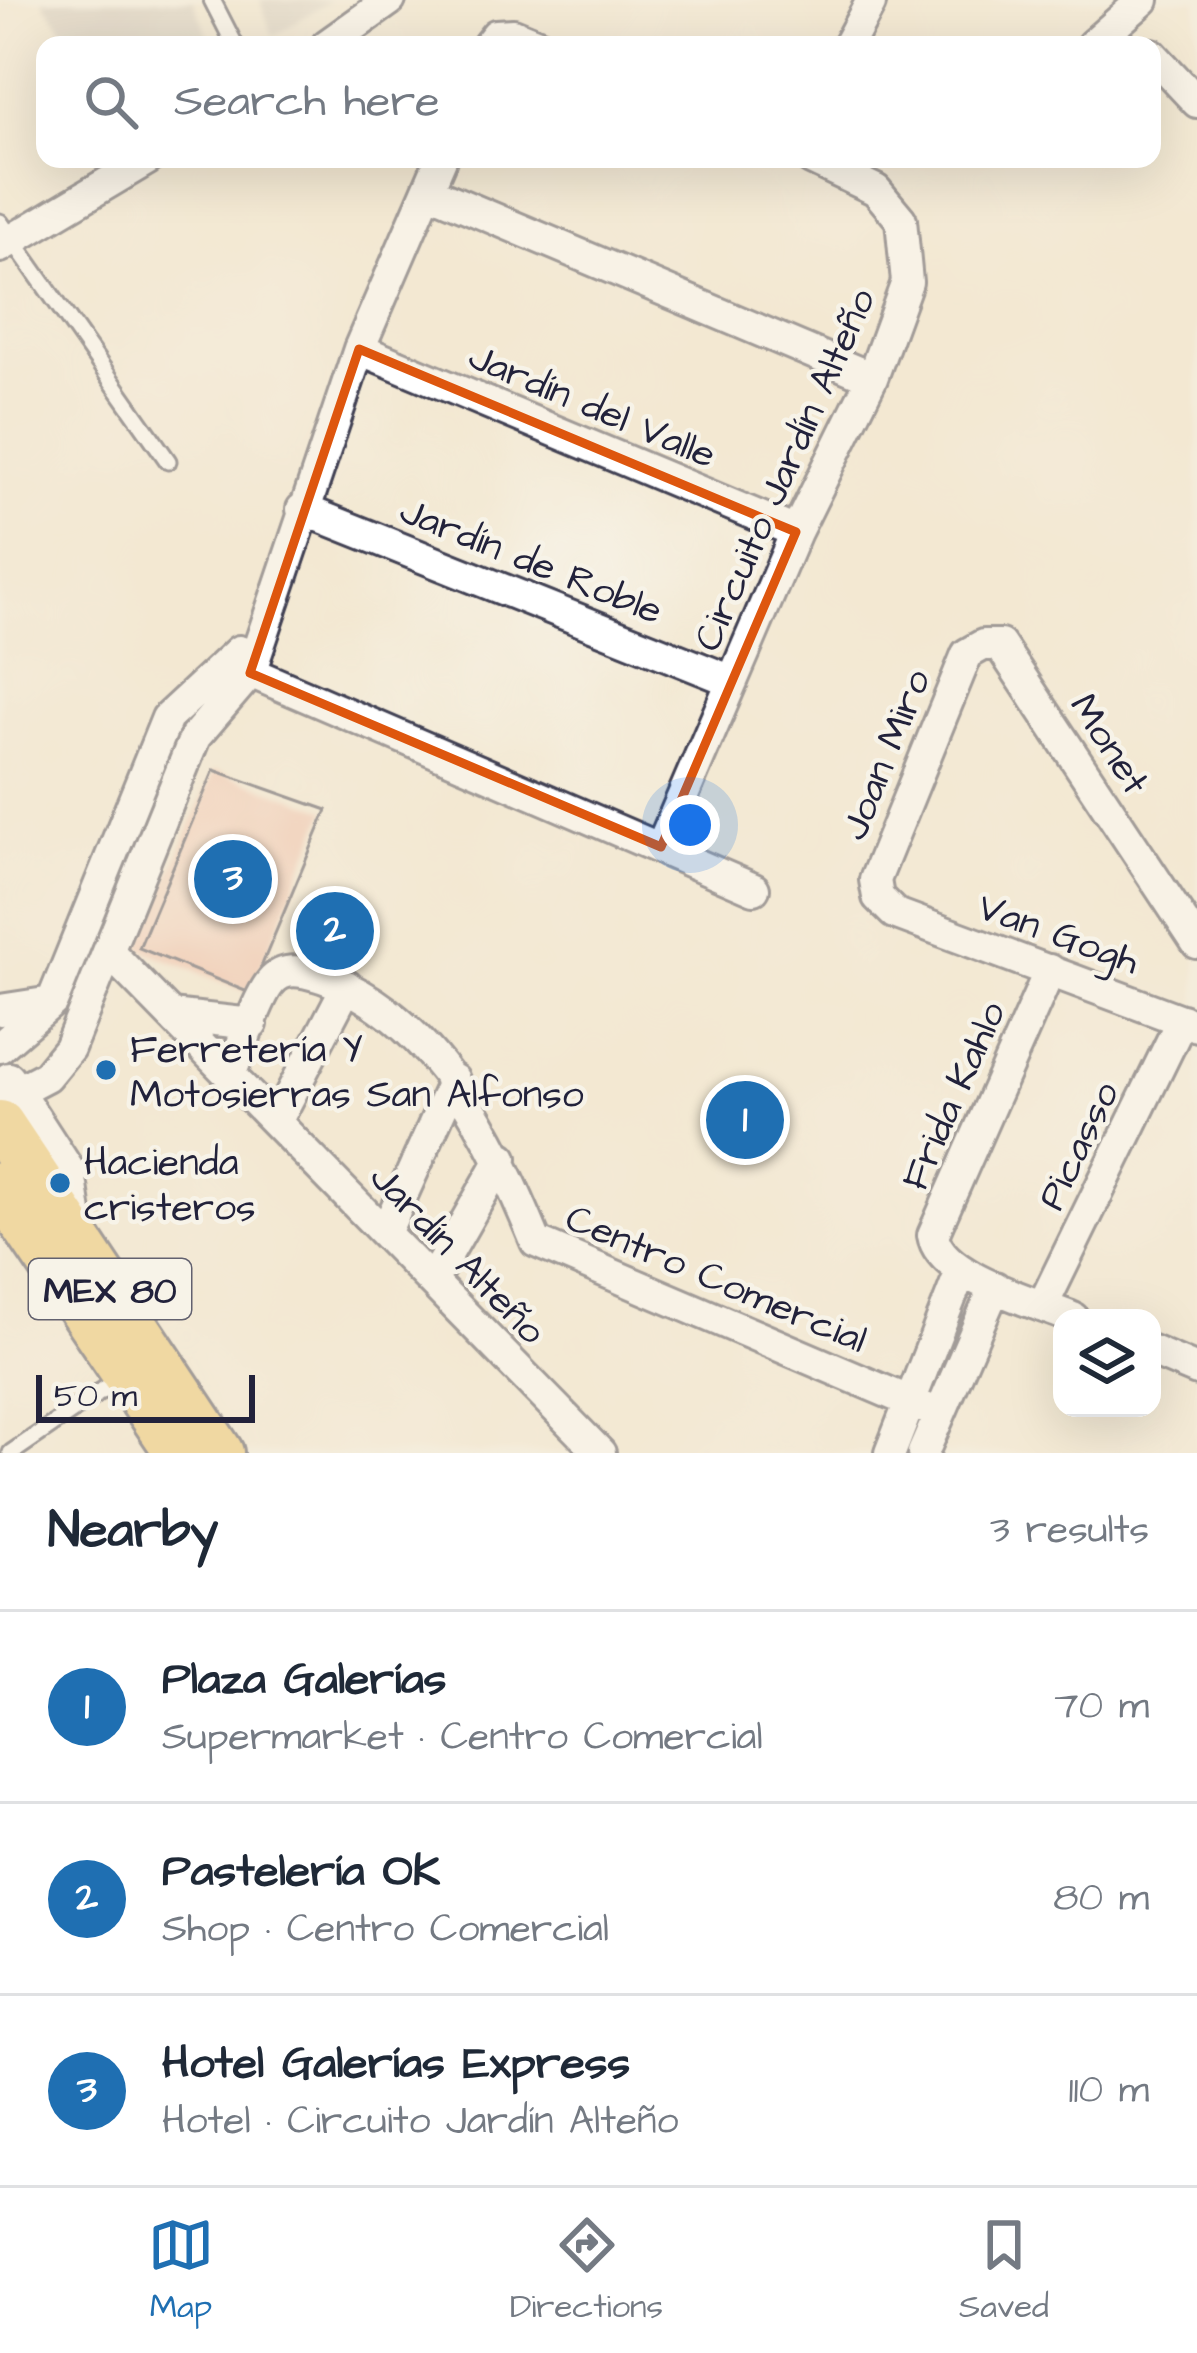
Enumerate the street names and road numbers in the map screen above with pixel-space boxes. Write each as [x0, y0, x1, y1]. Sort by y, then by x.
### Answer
street label: Circuito Jardín Alteño [682, 281, 890, 660]
street label: Jardín del Valle [460, 330, 724, 483]
street label: Jardín de Roble [392, 485, 670, 639]
street label: Joan Miro [828, 662, 945, 848]
street label: Monet [1056, 684, 1161, 806]
street label: Van Gogh [970, 881, 1146, 989]
street label: Frida Kahlo [889, 994, 1020, 1199]
street label: Picasso [1026, 1073, 1134, 1219]
street label: Jardín Alteño [357, 1153, 557, 1357]
street label: Centro Comercial [557, 1192, 875, 1368]
road number: MEX 80 [29, 1259, 191, 1319]

